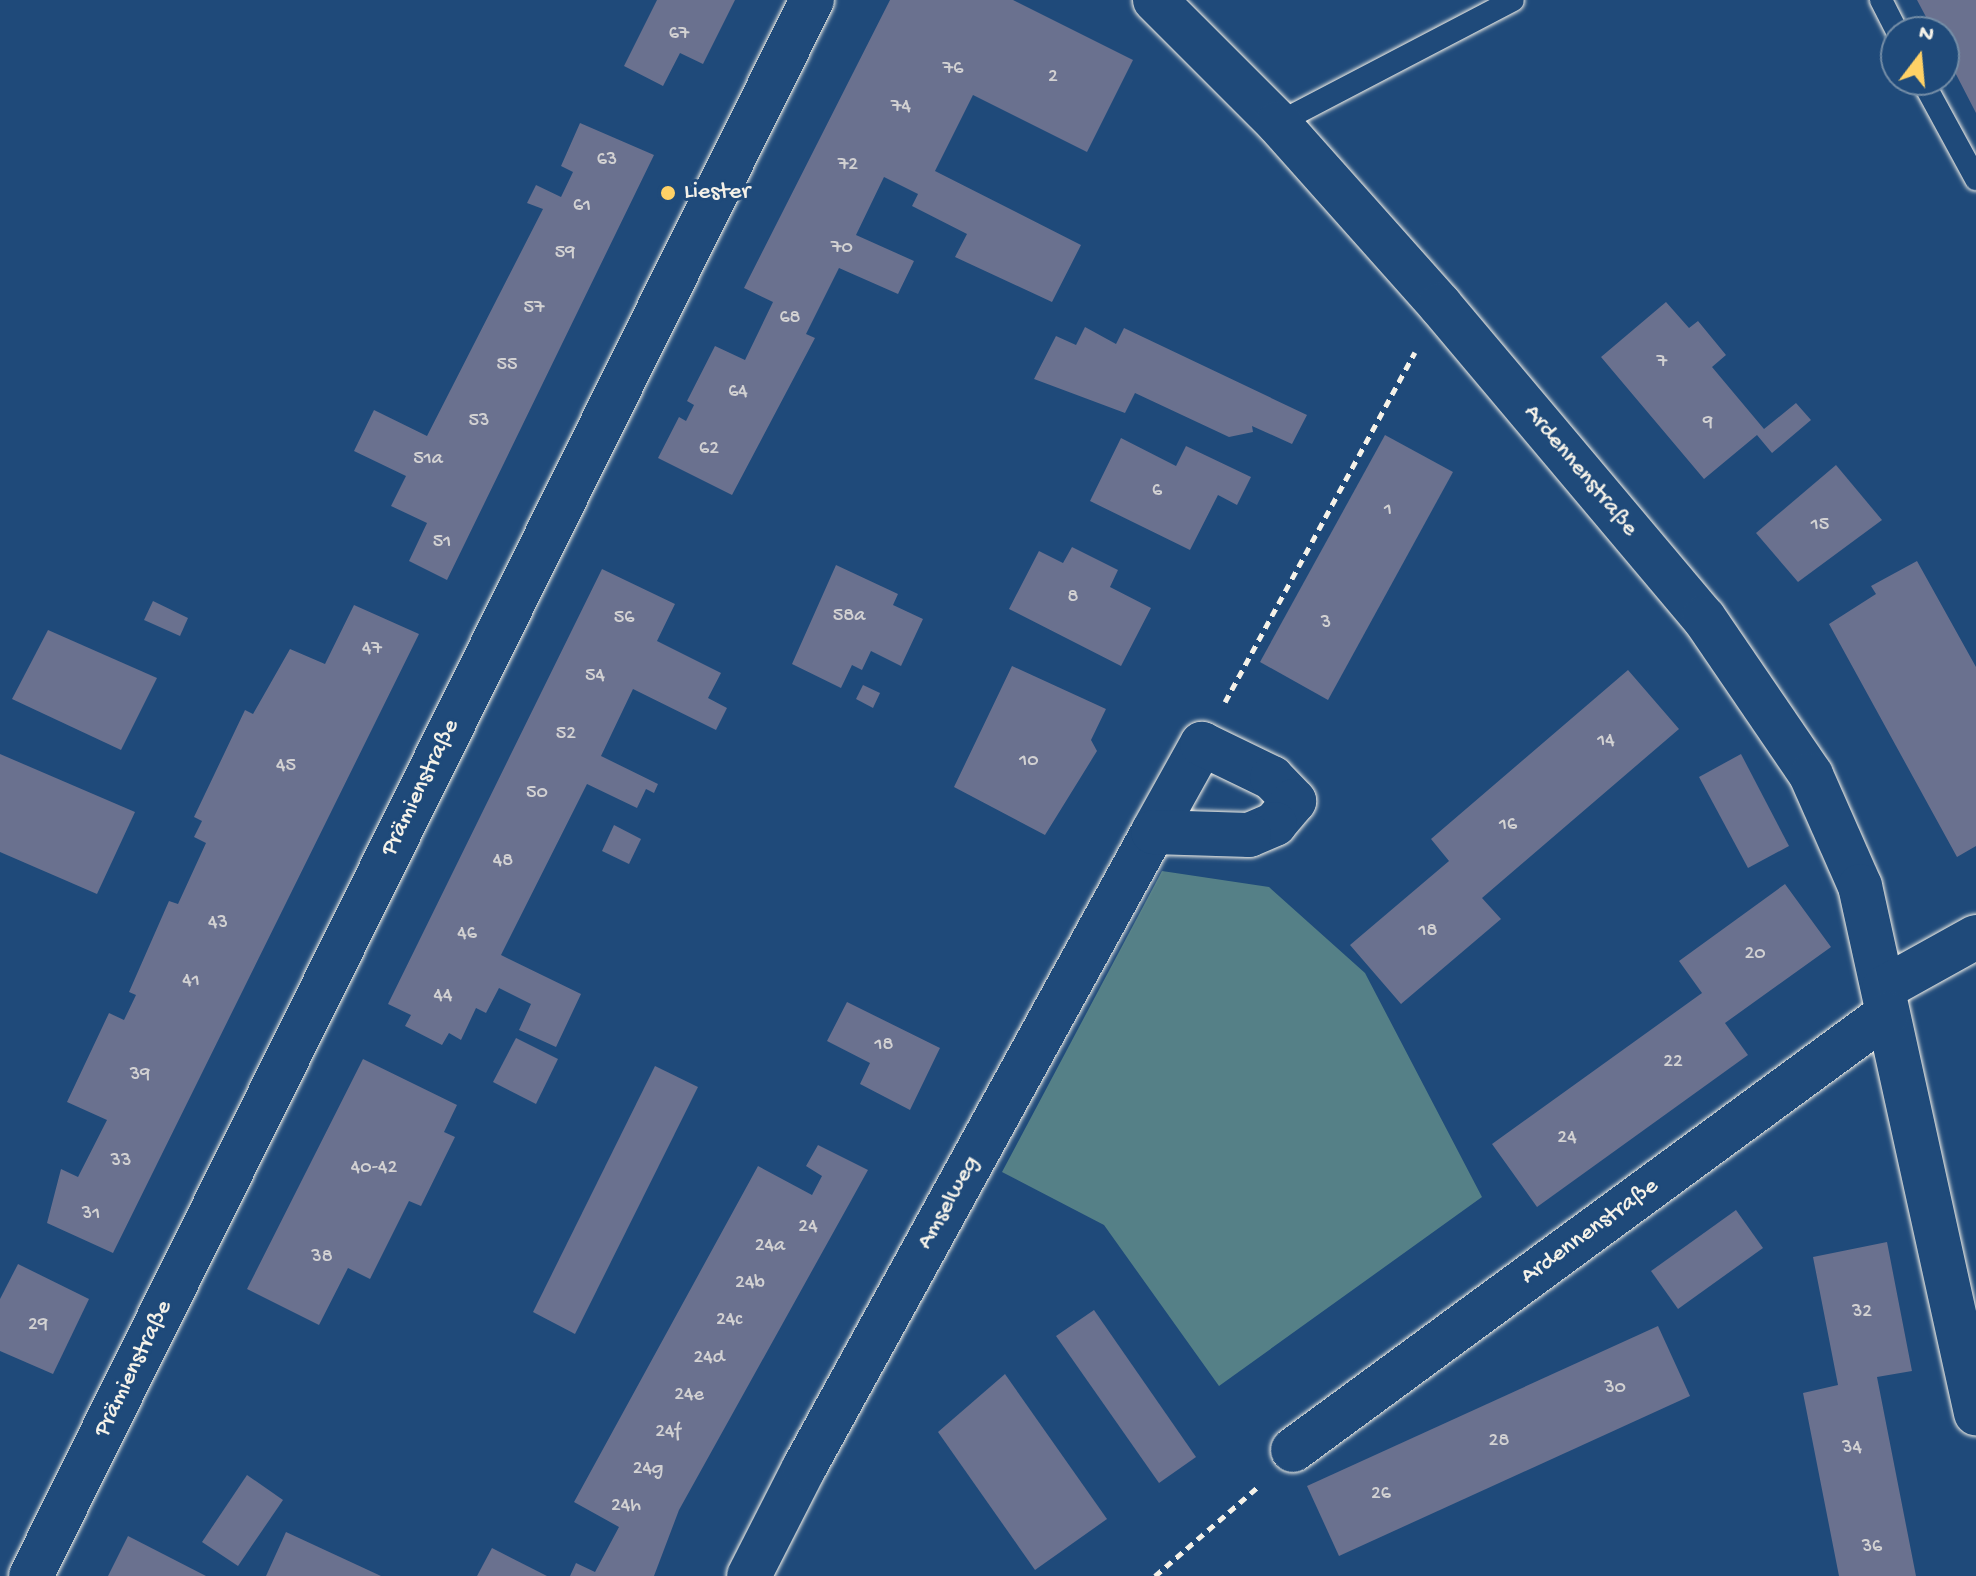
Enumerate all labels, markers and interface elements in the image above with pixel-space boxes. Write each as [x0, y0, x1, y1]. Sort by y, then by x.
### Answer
north arrow [1880, 16, 1960, 96]
text: N [1916, 20, 1937, 49]
house number: 67 [669, 22, 689, 46]
house number: 76 [943, 57, 963, 81]
house number: 2 [1048, 65, 1058, 89]
house number: 74 [891, 95, 911, 119]
house number: 63 [597, 148, 617, 172]
house number: 72 [838, 153, 858, 177]
place label: Liester [684, 179, 750, 207]
marker: Liester [659, 184, 677, 202]
house number: 61 [573, 194, 591, 218]
house number: 70 [831, 236, 853, 260]
house number: 59 [555, 241, 575, 265]
house number: 57 [524, 296, 544, 320]
house number: 68 [779, 306, 801, 330]
house number: 7 [1657, 350, 1667, 374]
house number: 55 [496, 353, 518, 377]
house number: 64 [728, 380, 748, 404]
street label: Ardennenstraße [1517, 399, 1643, 543]
house number: 53 [469, 409, 489, 433]
house number: 9 [1703, 411, 1713, 435]
house number: 62 [699, 437, 719, 461]
house number: 51a [413, 447, 443, 471]
house number: 6 [1152, 479, 1162, 503]
house number: 1 [1384, 498, 1392, 522]
house number: 15 [1811, 513, 1829, 537]
house number: 51 [433, 530, 451, 554]
house number: 8 [1068, 585, 1078, 609]
house number: 58a [833, 604, 865, 628]
house number: 56 [614, 606, 634, 630]
house number: 3 [1321, 611, 1331, 635]
house number: 47 [362, 637, 382, 661]
house number: 54 [585, 664, 605, 688]
street label: Prämienstraße [376, 715, 466, 861]
house number: 52 [556, 722, 576, 746]
house number: 14 [1597, 729, 1615, 753]
house number: 10 [1019, 749, 1039, 773]
house number: 45 [276, 754, 296, 778]
house number: 50 [526, 781, 548, 805]
house number: 16 [1499, 813, 1517, 837]
house number: 48 [493, 849, 513, 873]
house number: 43 [208, 911, 228, 935]
house number: 18 [1418, 919, 1438, 943]
house number: 46 [457, 922, 477, 946]
house number: 20 [1744, 942, 1766, 966]
house number: 41 [182, 969, 200, 993]
house number: 44 [434, 984, 452, 1008]
house number: 18 [874, 1033, 894, 1057]
house number: 22 [1663, 1050, 1683, 1074]
house number: 39 [130, 1063, 150, 1087]
house number: 24 [1557, 1126, 1577, 1150]
house number: 33 [111, 1149, 131, 1173]
street label: Amselweg [912, 1151, 986, 1255]
house number: 40-42 [351, 1156, 397, 1180]
street label: Ardennenstraße [1516, 1172, 1664, 1292]
house number: 31 [82, 1202, 100, 1226]
house number: 24 [798, 1215, 818, 1239]
house number: 24a [755, 1234, 785, 1258]
house number: 38 [311, 1245, 333, 1269]
house number: 24b [735, 1271, 765, 1295]
street label: Prämienstraße [89, 1296, 179, 1442]
house number: 32 [1852, 1300, 1872, 1324]
house number: 24c [716, 1308, 742, 1332]
house number: 29 [28, 1313, 48, 1337]
house number: 24d [694, 1346, 724, 1370]
house number: 30 [1604, 1376, 1626, 1400]
house number: 24e [674, 1383, 704, 1407]
house number: 24f [655, 1420, 681, 1444]
house number: 28 [1489, 1429, 1509, 1453]
house number: 34 [1842, 1436, 1862, 1460]
house number: 24g [633, 1457, 663, 1481]
house number: 26 [1371, 1482, 1391, 1506]
house number: 24h [611, 1494, 641, 1518]
house number: 36 [1862, 1535, 1882, 1559]

